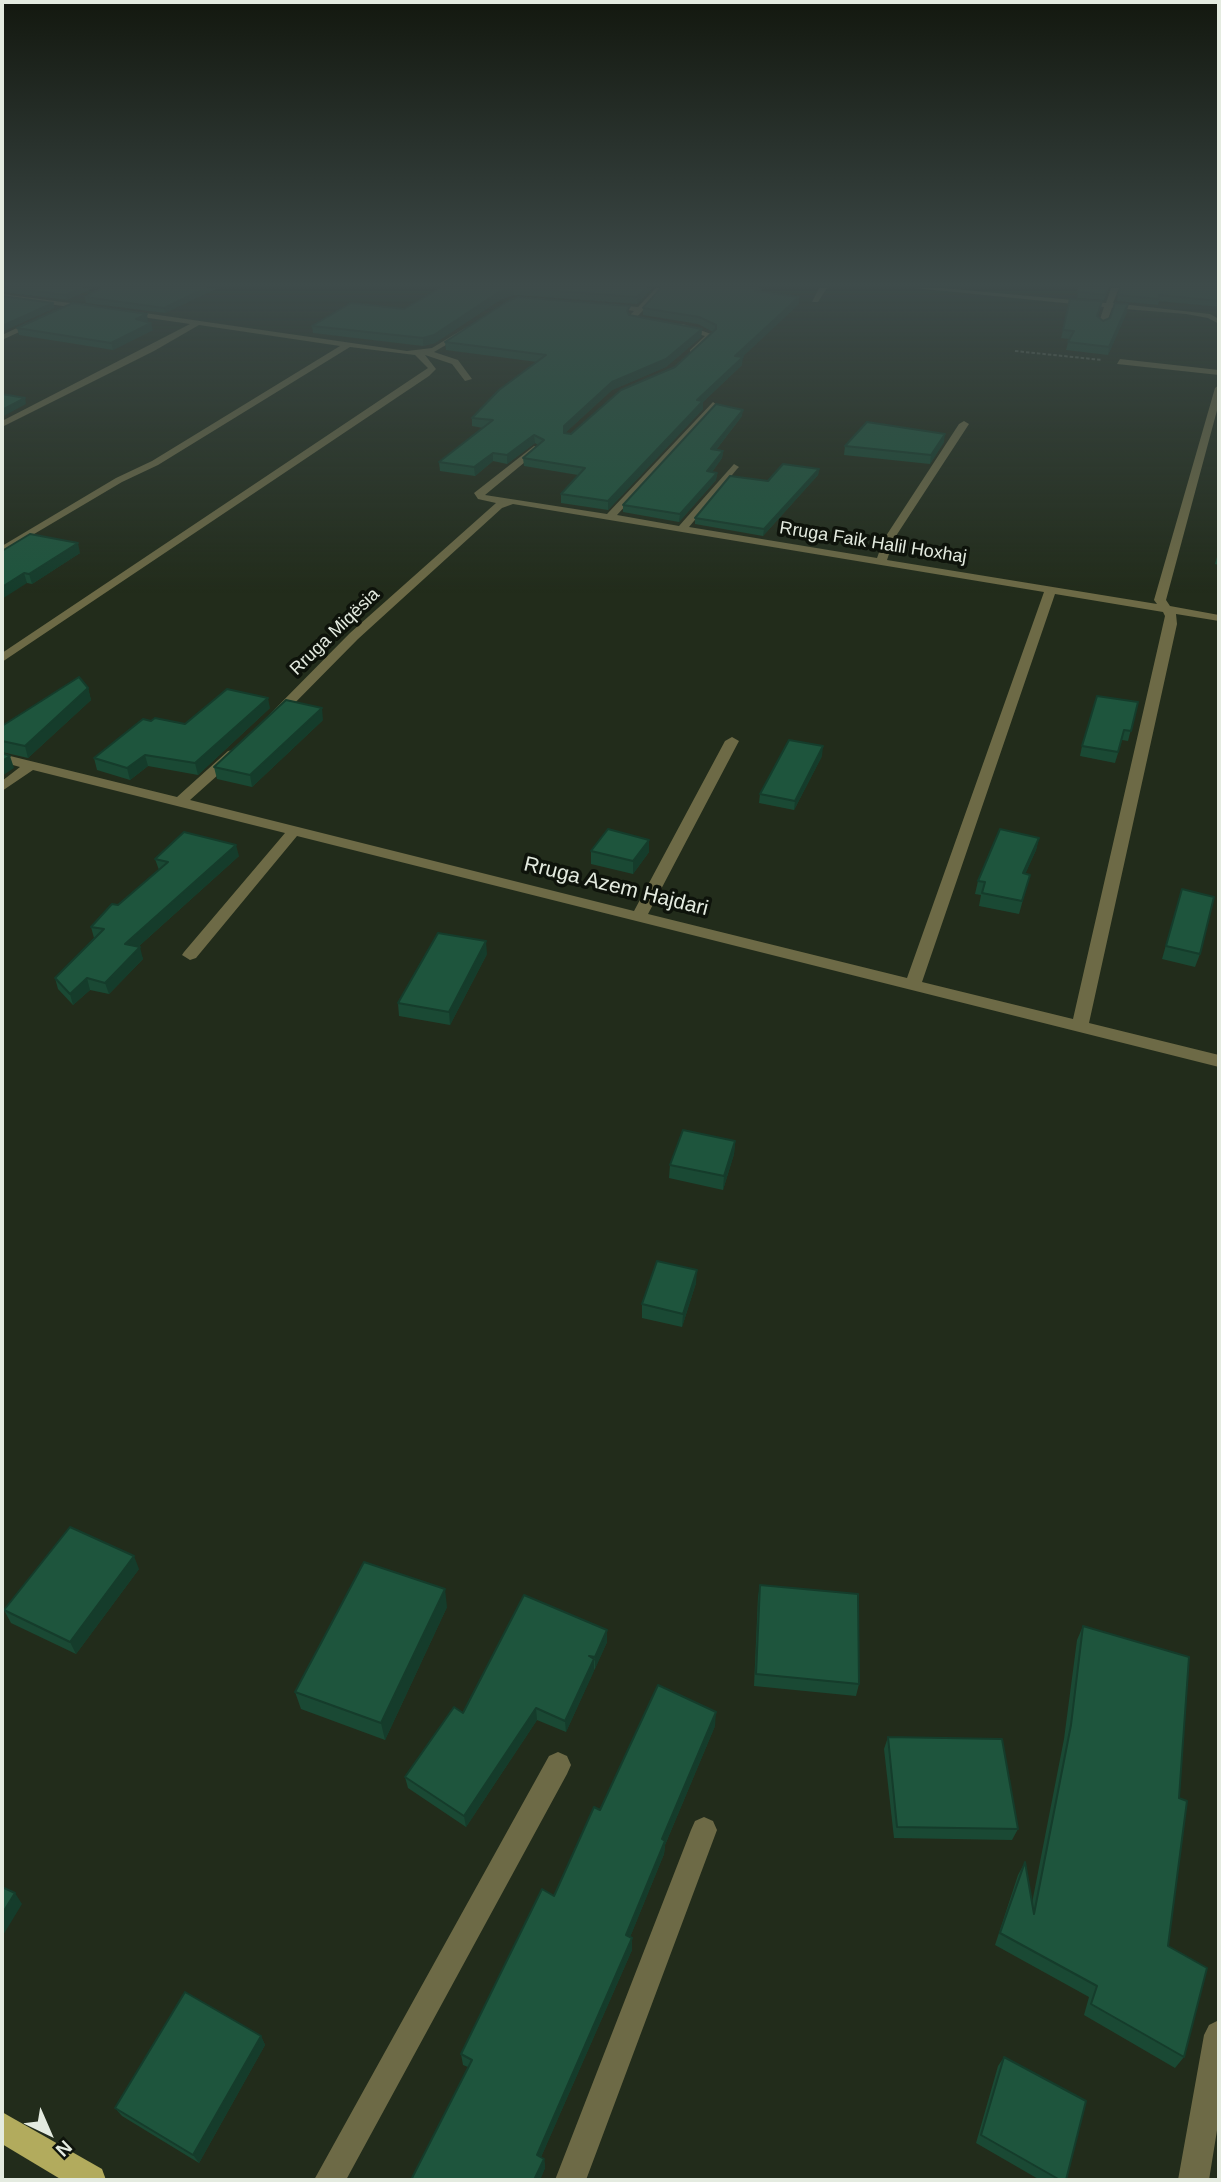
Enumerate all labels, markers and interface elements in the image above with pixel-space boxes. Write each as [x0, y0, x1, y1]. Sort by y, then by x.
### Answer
street label: Rruga Faik Halil Hoxhaj [778, 518, 968, 568]
street label: Rruga Miqësia [286, 584, 384, 680]
street label: Rruga Azem Hajdari [521, 852, 711, 922]
north arrow [14, 2098, 84, 2168]
text: N [52, 2136, 76, 2161]

